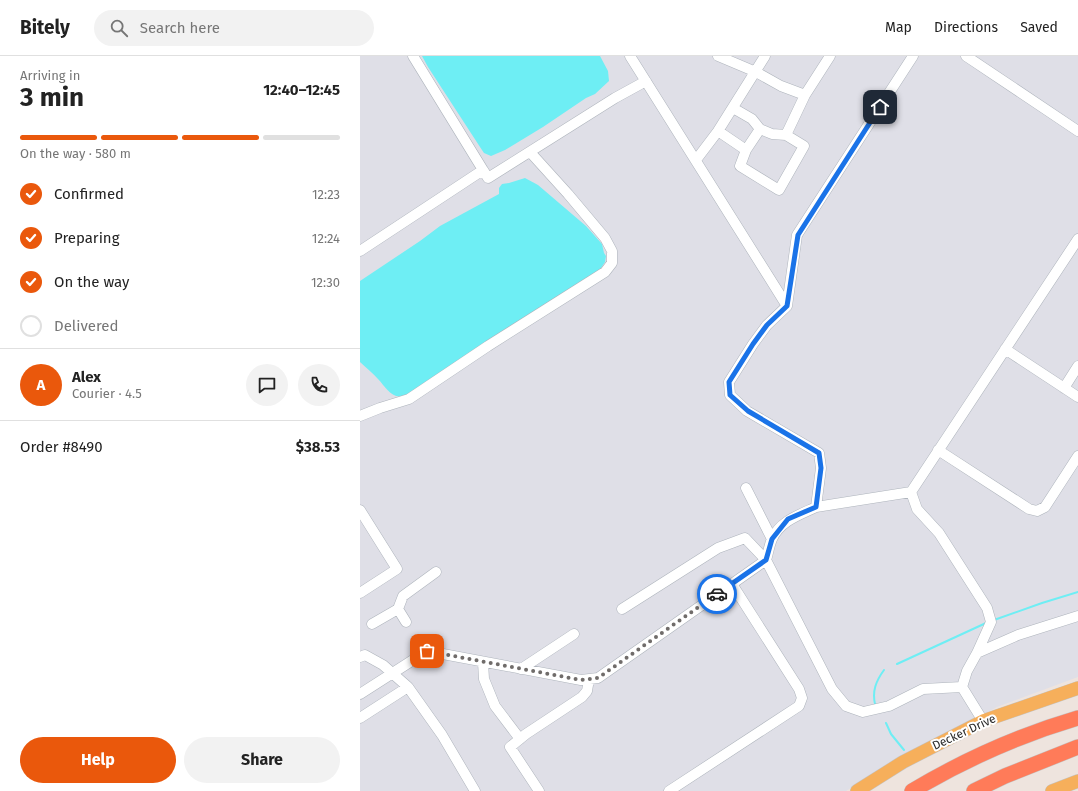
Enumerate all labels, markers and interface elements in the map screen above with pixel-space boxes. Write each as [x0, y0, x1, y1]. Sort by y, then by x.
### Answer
search box [94, 10, 374, 46]
text: Bitely [20, 16, 70, 39]
icon: search [108, 17, 130, 39]
text: Search here [140, 19, 220, 37]
text: Map [885, 19, 912, 36]
text: Directions [934, 19, 998, 36]
text: Saved [1020, 19, 1058, 36]
text: Arriving in [20, 68, 80, 83]
text: 12:40–12:45 [263, 81, 340, 99]
text: 3 min [20, 82, 84, 113]
pin [863, 90, 897, 124]
icon: home [869, 96, 891, 118]
text: On the way · 580 m [20, 146, 131, 161]
icon: check [20, 183, 42, 205]
text: Confirmed [54, 185, 124, 203]
text: 12:23 [312, 187, 340, 202]
icon: check [20, 227, 42, 249]
text: Preparing [54, 229, 119, 247]
text: 12:24 [312, 231, 340, 246]
icon: check [20, 271, 42, 293]
text: On the way [54, 273, 129, 291]
text: 12:30 [311, 275, 340, 290]
text: Delivered [54, 317, 118, 335]
button: chat [246, 364, 288, 406]
button: phone [298, 364, 340, 406]
text: Alex [72, 368, 101, 386]
text: A [37, 376, 45, 394]
text: Courier · 4.5 [72, 386, 142, 401]
text: Order #8490 [20, 438, 103, 456]
text: $38.53 [296, 438, 340, 456]
courier [697, 574, 737, 614]
icon: car [706, 583, 728, 605]
pin [410, 634, 444, 668]
icon: bag [416, 640, 438, 662]
street label: Decker Drive [930, 711, 998, 753]
button: Help [20, 737, 176, 783]
button: Share [184, 737, 340, 783]

